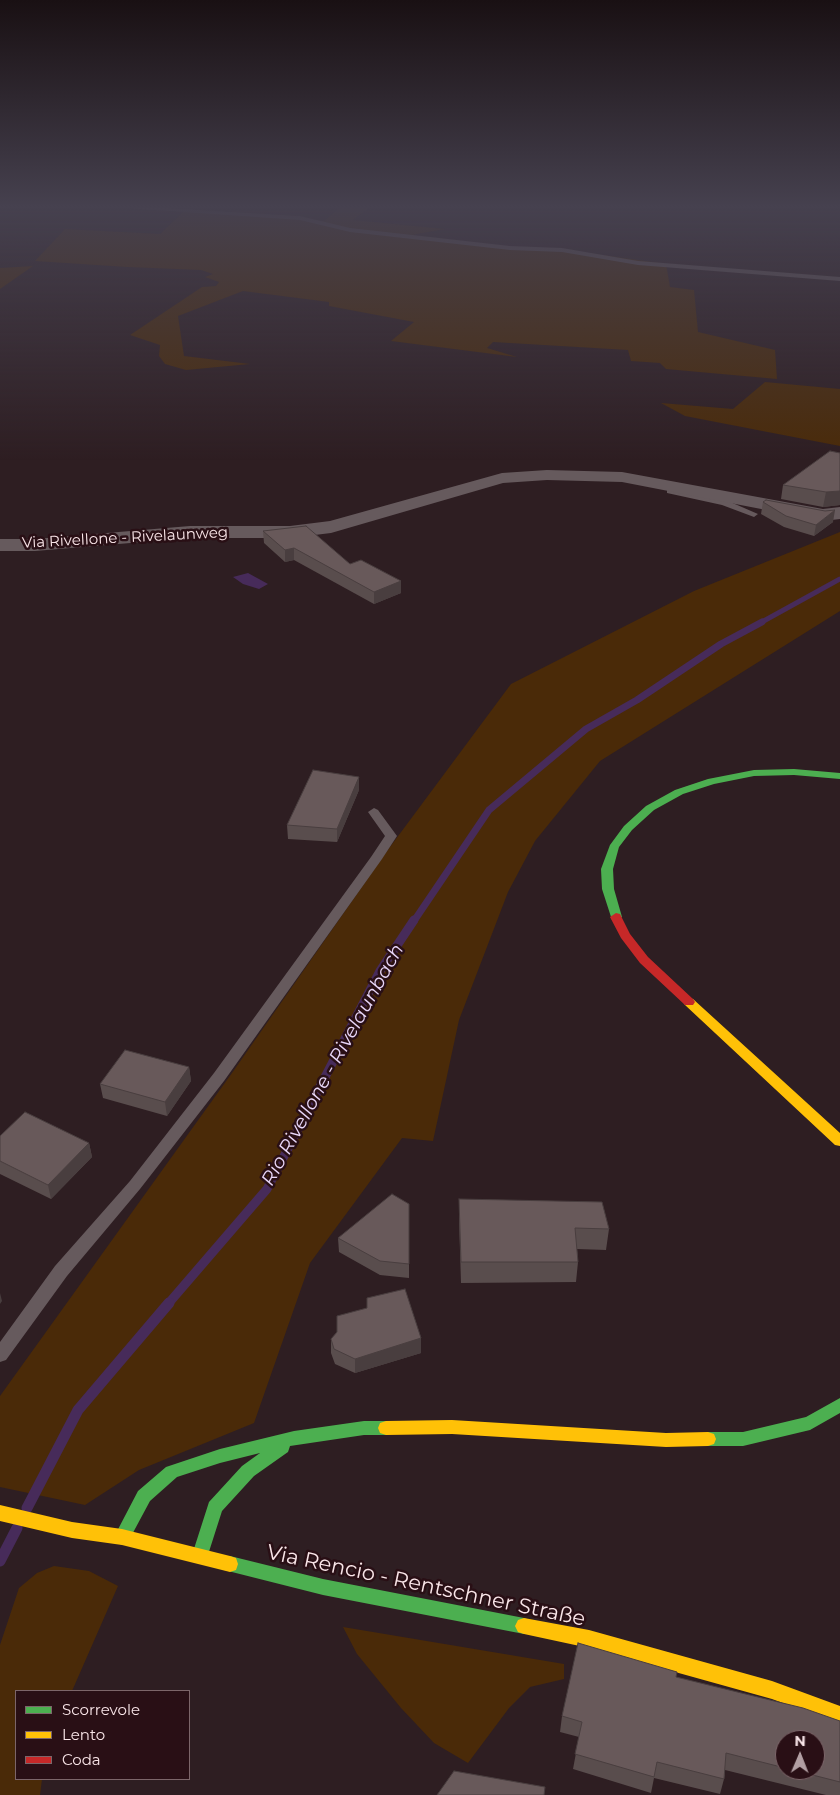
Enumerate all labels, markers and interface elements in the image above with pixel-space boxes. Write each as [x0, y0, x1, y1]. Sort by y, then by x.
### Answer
street label: Via Rivellone - Rivelaunweg [22, 524, 228, 552]
water label: Rio Rivellone - Rivelaunbach [257, 940, 409, 1190]
street label: Via Rencio - Rentschner Straße [264, 1540, 588, 1632]
legend [15, 1690, 190, 1780]
text: Scorrevole [62, 1700, 140, 1719]
text: Lento [62, 1725, 105, 1744]
north arrow [775, 1730, 825, 1780]
text: N [794, 1732, 806, 1750]
text: Coda [62, 1750, 101, 1769]

